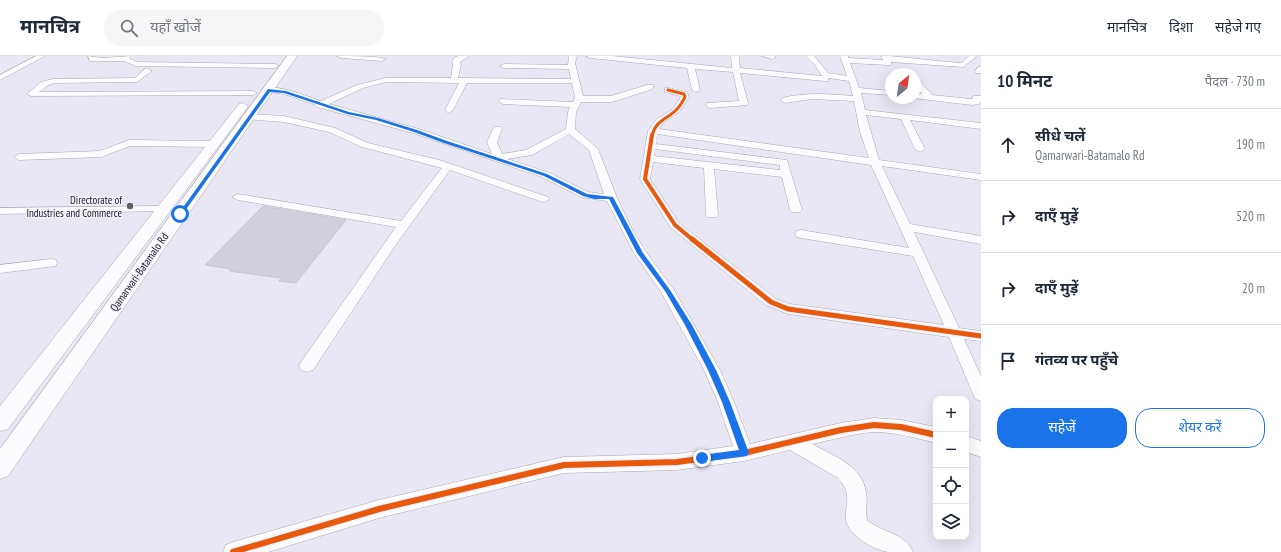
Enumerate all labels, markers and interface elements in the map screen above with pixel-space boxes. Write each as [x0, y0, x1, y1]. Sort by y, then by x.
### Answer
search box [104, 10, 384, 46]
text: मानचित्र [20, 14, 80, 38]
icon: search [118, 17, 140, 39]
text: यहाँ खोजें [150, 17, 201, 36]
text: मानचित्र [1107, 18, 1147, 36]
text: दिशा [1169, 18, 1193, 36]
text: सहेजे गए [1215, 18, 1261, 36]
north arrow [885, 68, 921, 104]
text: 10 मिनट [997, 70, 1052, 92]
text: पैदल · 730 m [1205, 73, 1265, 90]
text: सीधे चलें [1035, 126, 1085, 145]
icon: ahead [997, 134, 1019, 156]
text: 190 m [1236, 136, 1265, 153]
text: Qamarwari-Batamalo Rd [1035, 147, 1145, 164]
place label: Directorate of Industries and Commerce [26, 193, 123, 220]
marker: Directorate of Industries and Commerce [125, 201, 135, 211]
route start [171, 205, 189, 223]
icon: right [997, 206, 1019, 228]
text: दाएँ मुड़ें [1035, 206, 1078, 225]
text: 520 m [1236, 208, 1265, 225]
street label: Qamarwari-Batamalo Rd [107, 230, 171, 314]
icon: right [997, 278, 1019, 300]
text: दाएँ मुड़ें [1035, 278, 1078, 297]
text: 20 m [1242, 280, 1265, 297]
icon: arrive [997, 350, 1019, 372]
text: गंतव्य पर पहुँचे [1035, 350, 1118, 369]
map controls [933, 396, 969, 540]
button: + [933, 396, 969, 432]
button: सहेजें [997, 408, 1127, 448]
button: शेयर करें [1135, 408, 1265, 448]
button: − [933, 432, 969, 468]
route end [693, 449, 711, 467]
button: locate [933, 468, 969, 504]
button: layers [933, 504, 969, 540]

